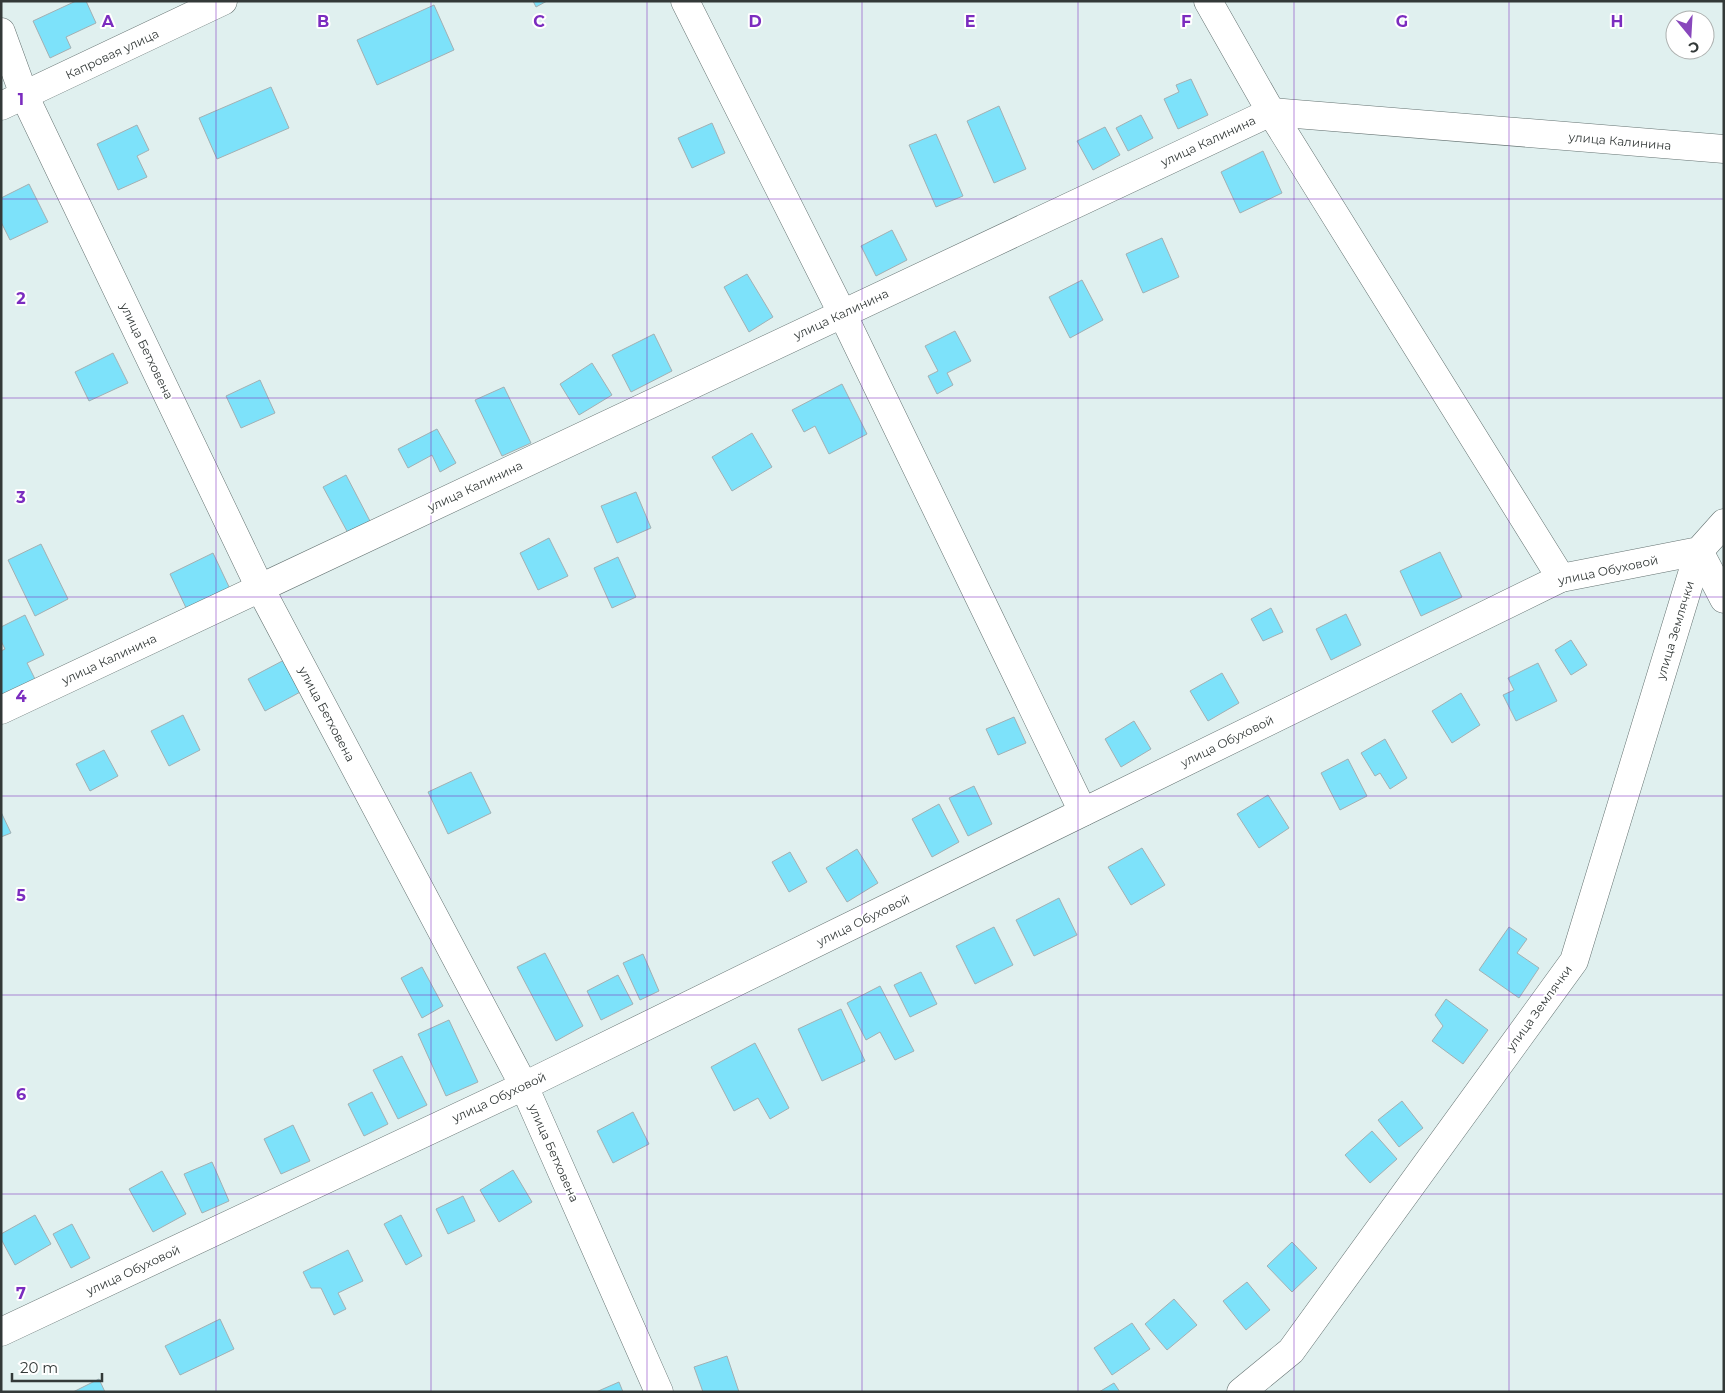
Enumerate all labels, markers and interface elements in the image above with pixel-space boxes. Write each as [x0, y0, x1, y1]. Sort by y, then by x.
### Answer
north arrow [1665, 10, 1715, 60]
text: A [101, 12, 115, 31]
text: B [317, 12, 329, 31]
text: C [533, 12, 545, 31]
text: D [748, 12, 762, 31]
text: E [965, 12, 975, 31]
text: F [1181, 12, 1191, 31]
text: G [1396, 12, 1408, 31]
text: H [1611, 12, 1623, 31]
street label: Капровая улица [63, 26, 161, 82]
text: С [1686, 37, 1702, 57]
text: 1 [18, 90, 24, 109]
street label: улица Калинина [1157, 112, 1258, 170]
street label: улица Калинина [1567, 129, 1672, 153]
street label: улица Калинина [790, 285, 891, 343]
text: 2 [16, 289, 26, 308]
street label: улица Бетховена [117, 299, 177, 402]
street label: улица Калинина [424, 457, 525, 515]
text: 3 [15, 488, 26, 507]
street label: улица Обуховой [1556, 552, 1659, 588]
street label: улица Землячки [1653, 579, 1697, 682]
street label: улица Калинина [58, 630, 159, 688]
street label: улица Бетховена [295, 663, 358, 764]
text: 4 [15, 687, 27, 706]
street label: улица Обуховой [1177, 712, 1276, 771]
text: 5 [16, 886, 26, 905]
street label: улица Обуховой [813, 891, 912, 950]
street label: улица Землячки [1502, 962, 1575, 1055]
street label: улица Обуховой [449, 1069, 548, 1126]
text: 6 [16, 1085, 26, 1104]
street label: улица Бетховена [525, 1101, 582, 1204]
street label: улица Обуховой [83, 1242, 182, 1299]
text: 7 [16, 1284, 26, 1303]
scale bar [12, 1350, 102, 1382]
text: 20 m [20, 1358, 58, 1377]

